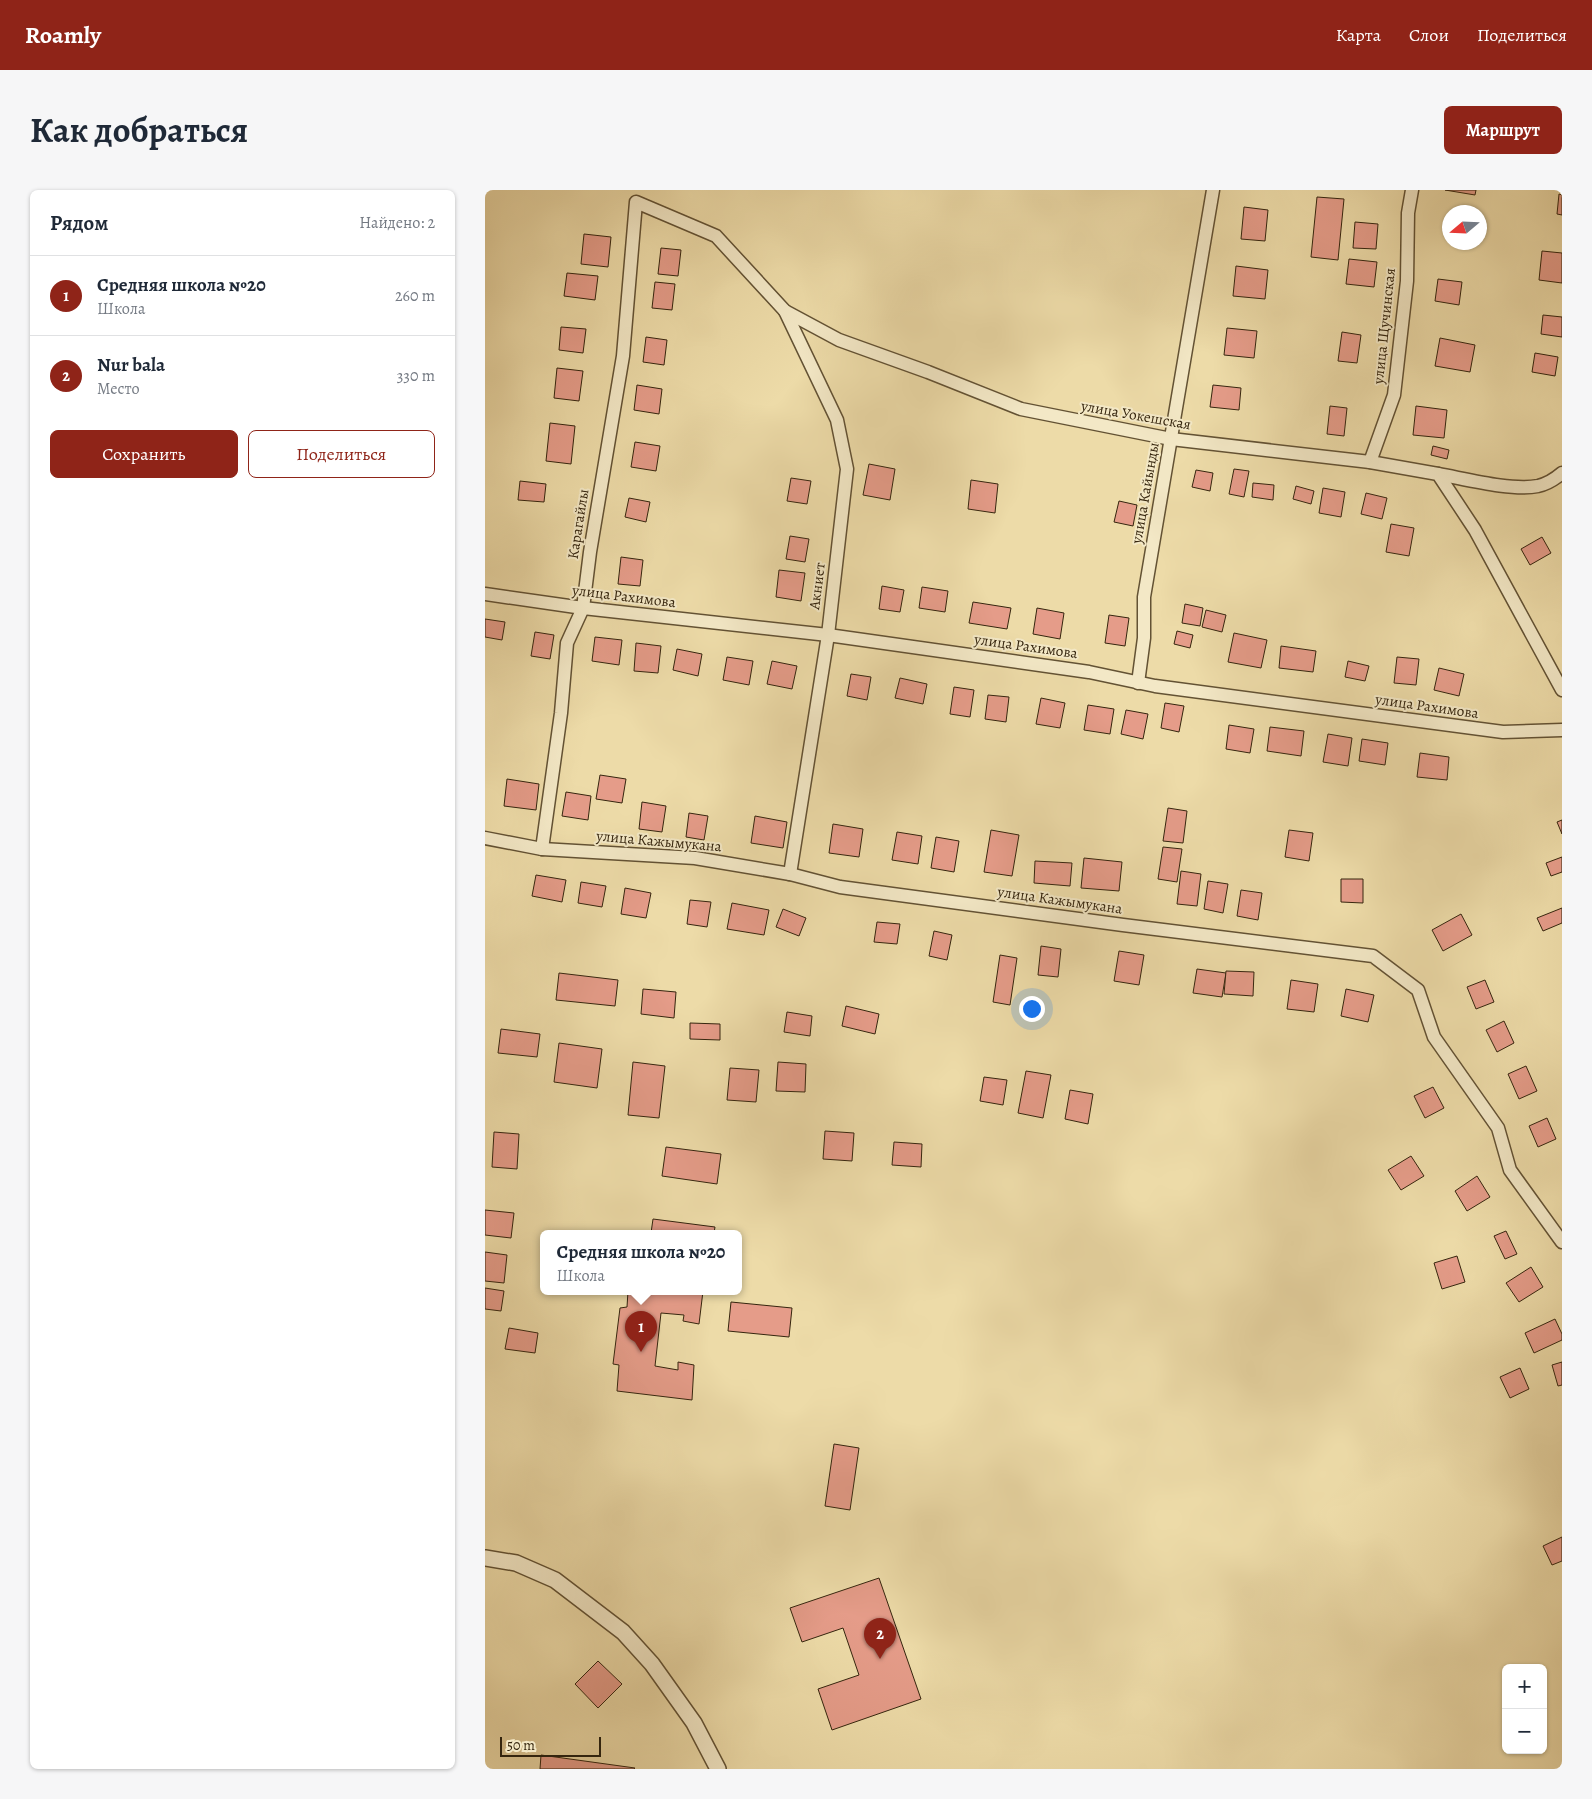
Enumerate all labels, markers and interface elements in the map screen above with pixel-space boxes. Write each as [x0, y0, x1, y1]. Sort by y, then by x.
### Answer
text: Roamly [25, 19, 101, 51]
text: Карта [1336, 23, 1381, 47]
text: Слои [1409, 23, 1449, 47]
text: Поделиться [1477, 23, 1567, 47]
text: Как добраться [30, 106, 248, 154]
button: Маршрут [1444, 106, 1562, 154]
north arrow [1442, 205, 1487, 250]
text: Рядом [50, 209, 108, 237]
text: Найдено: 2 [359, 212, 435, 234]
street label: улица Щучинская [1368, 267, 1400, 386]
text: Средняя школа №20 [97, 272, 266, 298]
text: 1 [63, 285, 69, 307]
text: 260 m [395, 285, 435, 307]
text: Школа [97, 298, 145, 320]
text: Nur bala [97, 352, 165, 378]
text: 2 [62, 365, 70, 387]
text: 330 m [397, 365, 435, 387]
text: Место [97, 378, 140, 400]
street label: улица Уокешская [1079, 395, 1192, 434]
button: Сохранить [50, 430, 238, 478]
button: Поделиться [248, 430, 435, 478]
street label: улица Кайынды [1126, 441, 1164, 546]
street label: Карагайлы [563, 488, 593, 560]
street label: Акниет [804, 561, 830, 612]
street label: улица Рахимова [570, 580, 677, 612]
street label: улица Рахимова [972, 629, 1079, 663]
street label: улица Рахимова [1373, 689, 1480, 723]
street label: улица Кажымукана [594, 825, 723, 856]
street label: улица Кажымукана [995, 881, 1124, 919]
your location [1019, 996, 1045, 1022]
popup [540, 1230, 742, 1295]
text: Средняя школа №20 [557, 1239, 725, 1265]
text: Школа [557, 1265, 605, 1287]
pin: 1 [625, 1311, 657, 1352]
pin: 2 [864, 1618, 896, 1659]
map controls [1502, 1664, 1547, 1754]
button: + [1502, 1664, 1547, 1709]
button: − [1502, 1709, 1547, 1754]
scale bar [500, 1734, 601, 1757]
text: 50 m [507, 1736, 535, 1755]

